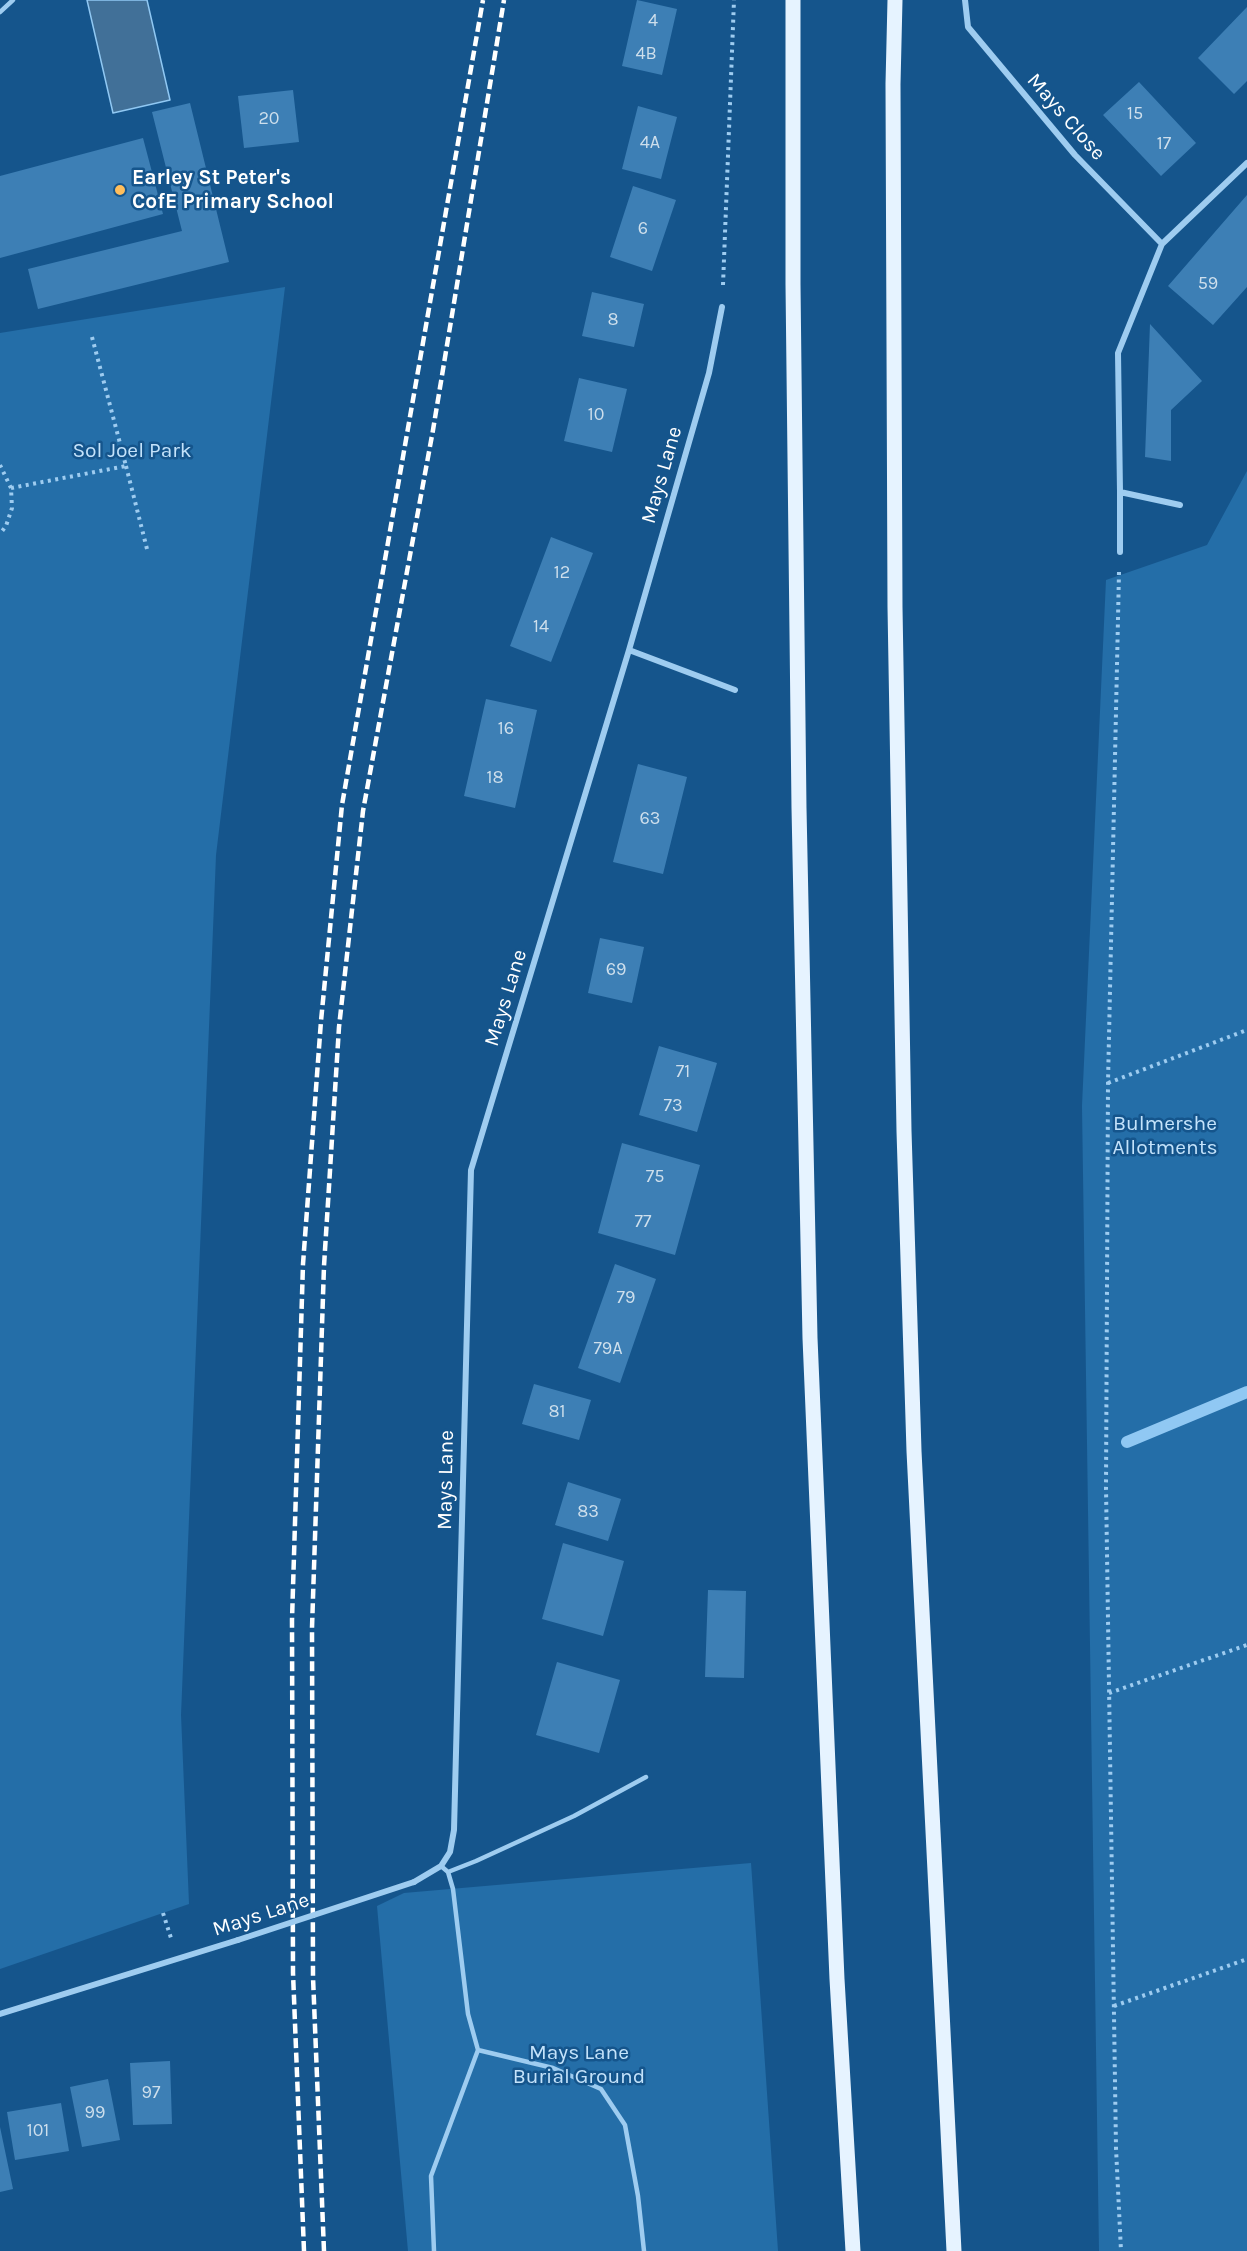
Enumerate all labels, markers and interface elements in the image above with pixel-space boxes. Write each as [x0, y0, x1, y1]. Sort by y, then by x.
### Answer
house number: 4 [648, 10, 658, 32]
house number: 4B [635, 43, 657, 65]
street label: Mays Close [1021, 68, 1111, 166]
house number: 15 [1127, 103, 1143, 125]
house number: 20 [258, 108, 280, 130]
house number: 4A [640, 132, 660, 154]
house number: 17 [1157, 133, 1171, 155]
place label: Earley St Peter's CofE Primary School [132, 165, 334, 215]
marker: Earley St Peter's CofE Primary School [113, 183, 127, 197]
house number: 6 [638, 218, 648, 240]
house number: 59 [1198, 273, 1218, 295]
house number: 8 [607, 309, 619, 331]
house number: 10 [588, 404, 604, 426]
street label: Mays Lane [636, 423, 688, 527]
park label: Sol Joel Park [72, 438, 192, 464]
house number: 12 [554, 562, 570, 584]
house number: 14 [533, 616, 549, 638]
house number: 16 [498, 718, 514, 740]
house number: 18 [486, 767, 504, 789]
house number: 63 [640, 808, 660, 830]
street label: Mays Lane [479, 947, 533, 1049]
house number: 69 [606, 959, 626, 981]
house number: 71 [676, 1061, 690, 1083]
house number: 73 [663, 1095, 683, 1117]
park label: Bulmershe Allotments [1112, 1111, 1218, 1161]
house number: 75 [646, 1166, 664, 1188]
house number: 77 [635, 1211, 651, 1233]
house number: 79 [617, 1287, 635, 1309]
house number: 79A [593, 1338, 623, 1360]
house number: 81 [548, 1401, 566, 1423]
street label: Mays Lane [433, 1430, 459, 1530]
house number: 83 [577, 1501, 599, 1523]
street label: Mays Lane [210, 1888, 312, 1942]
park label: Mays Lane Burial Ground [513, 2040, 645, 2090]
house number: 97 [142, 2082, 160, 2104]
house number: 99 [85, 2102, 105, 2124]
house number: 101 [27, 2120, 49, 2142]

